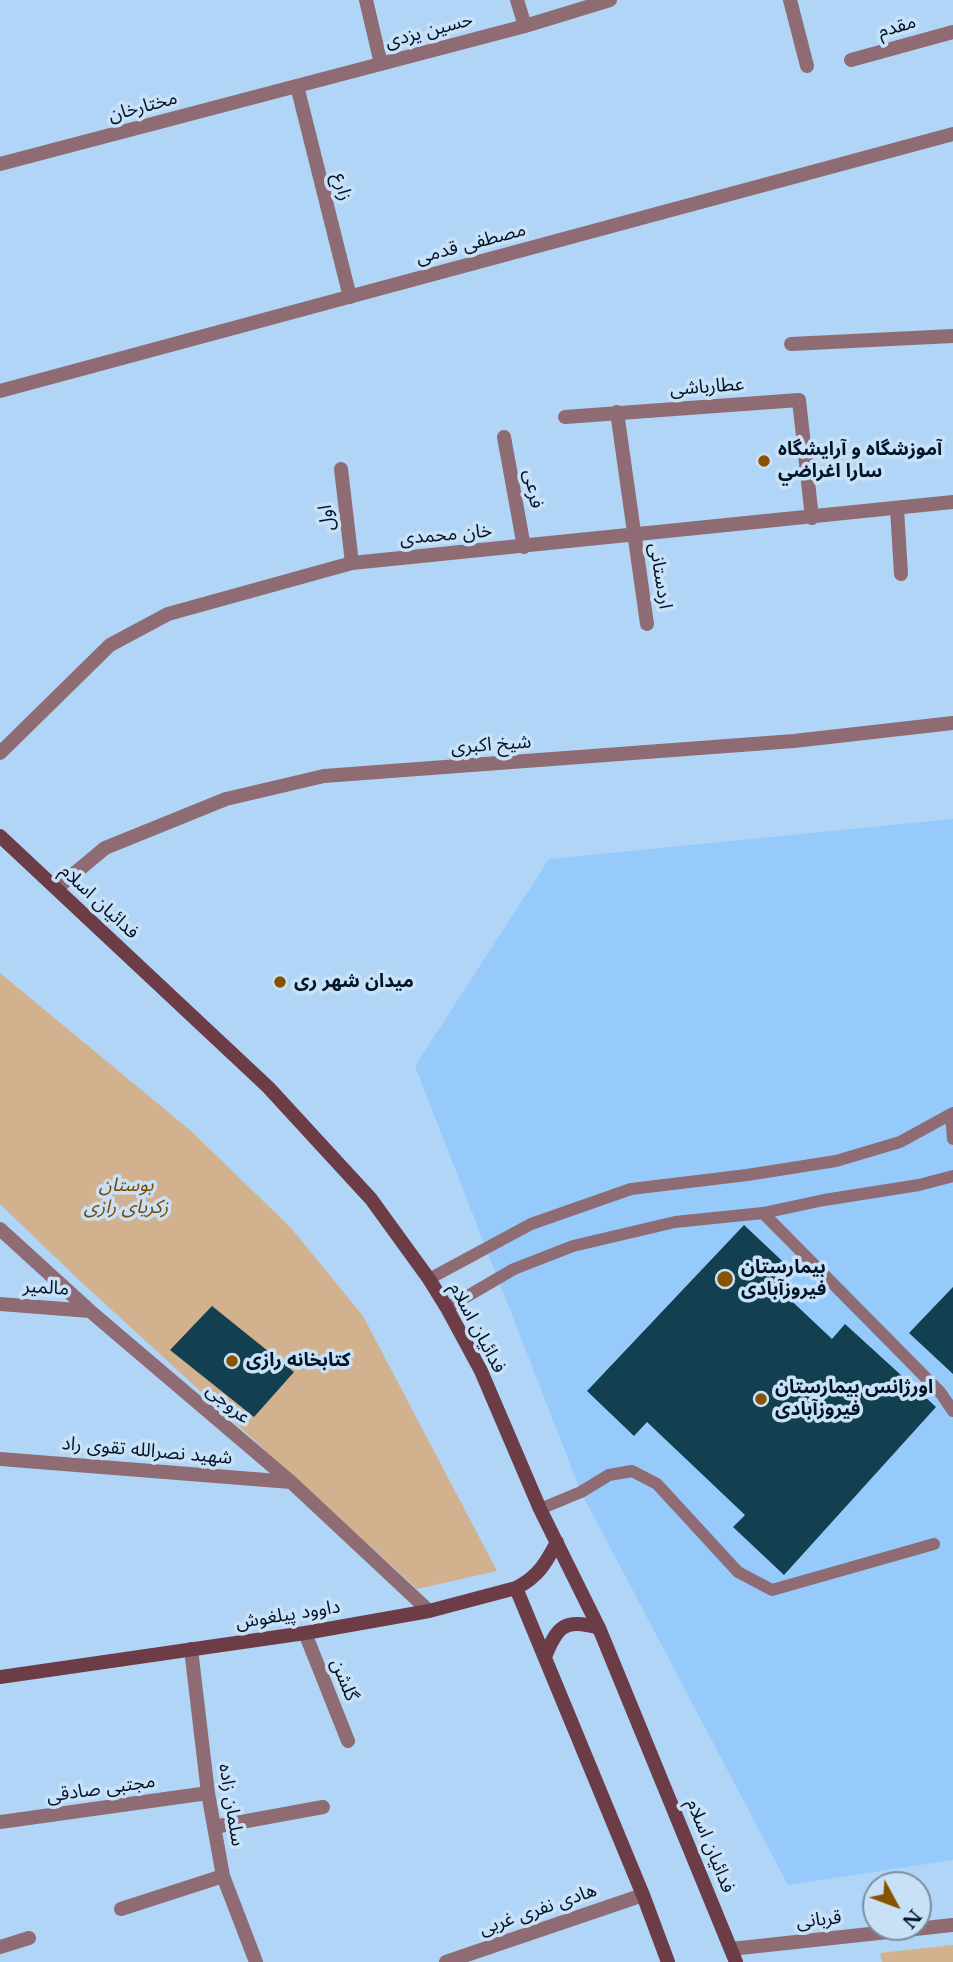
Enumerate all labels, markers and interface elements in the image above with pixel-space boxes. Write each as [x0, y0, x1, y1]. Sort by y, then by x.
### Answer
street label: حسین یزدی [383, 8, 475, 54]
street label: مقدم [875, 11, 919, 43]
street label: مختارخان [106, 87, 180, 127]
street label: زارع [328, 171, 356, 203]
street label: مصطفی قدمی [414, 218, 528, 270]
street label: عطارباشی [669, 373, 745, 401]
place label: آموزشگاه و آرايشگاه سارا اغراضي [778, 439, 942, 483]
marker: آموزشگاه و آرايشگاه سارا اغراضي [756, 453, 772, 469]
street label: فرعی [518, 468, 548, 510]
street label: اول [314, 504, 340, 532]
street label: خان محمدی [399, 520, 493, 550]
street label: اردستانی [644, 541, 676, 611]
street label: شیخ اکبری [450, 731, 532, 759]
street label: فدائیان اسلام [55, 860, 143, 944]
place label: میدان شهر ری [294, 971, 414, 993]
marker: میدان شهر ری [272, 974, 288, 990]
park label: بوستان زکریای رازی [84, 1175, 168, 1219]
place label: بیمارستان فیروزآبادی [741, 1257, 826, 1301]
marker: بیمارستان فیروزآبادی [715, 1269, 735, 1289]
street label: مالمیر [22, 1275, 70, 1301]
street label: فدائیان اسلام [444, 1279, 510, 1377]
place label: کتابخانه رازی [246, 1350, 350, 1372]
marker: کتابخانه رازی [224, 1353, 240, 1369]
place label: اورژانس بیمارستان فیروزآبادی [775, 1377, 933, 1421]
street label: عروجی [201, 1379, 255, 1429]
marker: اورژانس بیمارستان فیروزآبادی [753, 1391, 769, 1407]
street label: شهید نصرالله تقوی راد [61, 1432, 233, 1470]
street label: داوود پیلغوش [234, 1595, 342, 1635]
street label: گلشن [325, 1656, 363, 1704]
street label: سلمان زاده [213, 1762, 249, 1848]
street label: مجتبی صادقی [45, 1770, 157, 1808]
street label: فدائیان اسلام [681, 1796, 739, 1896]
north arrow [862, 1871, 932, 1941]
street label: هادی نفری غربی [476, 1879, 600, 1941]
text: N [897, 1905, 926, 1933]
street label: قربانی [795, 1906, 843, 1934]

